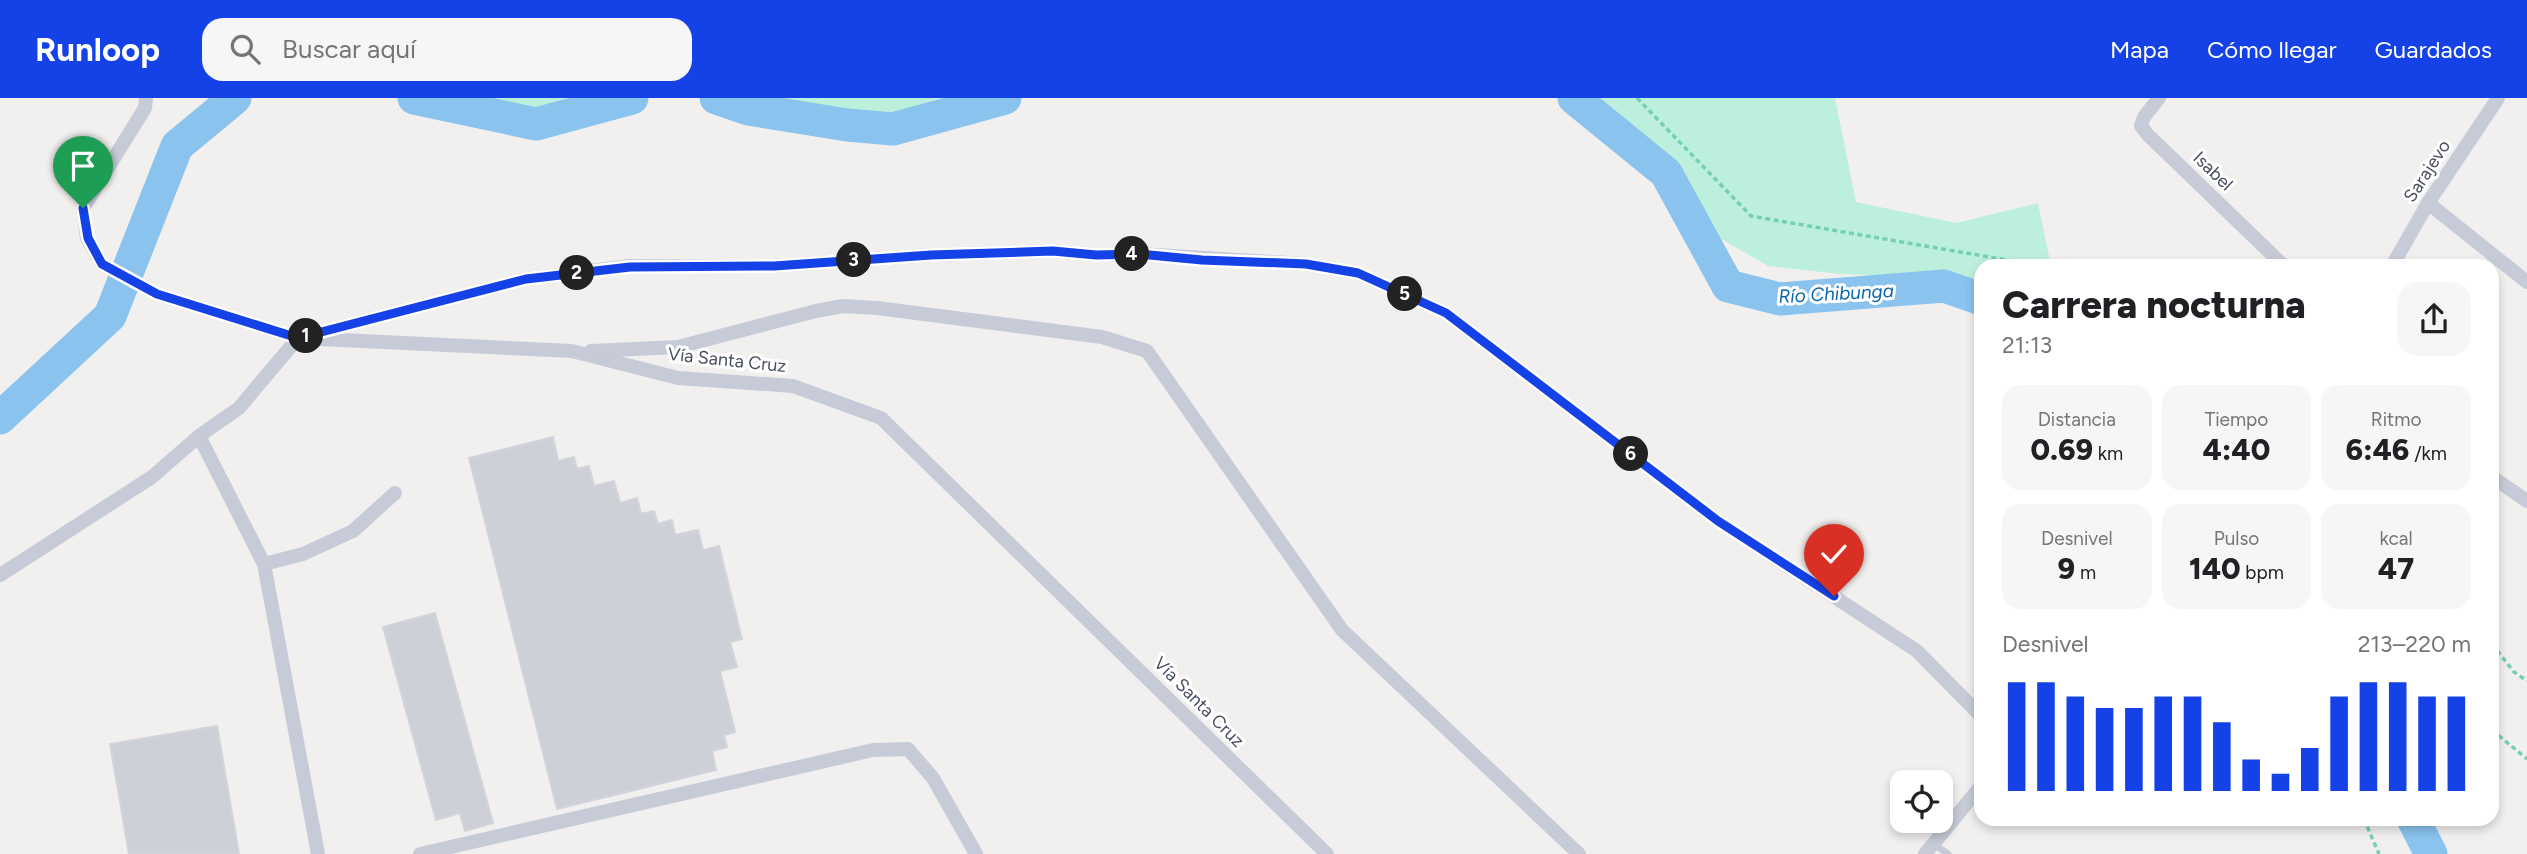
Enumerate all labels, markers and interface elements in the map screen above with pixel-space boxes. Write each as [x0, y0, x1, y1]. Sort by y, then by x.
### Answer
search box [202, 18, 692, 81]
text: Runloop [35, 30, 160, 69]
icon: search [226, 30, 264, 68]
text: Buscar aquí [282, 33, 416, 65]
text: Mapa [2110, 35, 2169, 64]
text: Cómo llegar [2207, 35, 2337, 64]
text: Guardados [2375, 35, 2492, 64]
pin [53, 136, 113, 208]
street label: Sarajevo [2399, 136, 2455, 206]
icon: arrive [64, 147, 102, 185]
street label: Isabel [2189, 147, 2237, 195]
pin: 4 [1114, 236, 1150, 272]
pin: 3 [836, 242, 872, 278]
text: 4 [1125, 242, 1138, 265]
text: 3 [848, 248, 859, 271]
pin: 2 [560, 256, 594, 290]
text: 2 [571, 261, 582, 284]
pin: 5 [1388, 276, 1422, 312]
water label: Río Chibunga [1778, 279, 1894, 308]
text: 5 [1399, 282, 1410, 305]
text: Carrera nocturna [2002, 282, 2306, 328]
button: share [2397, 282, 2471, 356]
pin: 1 [288, 318, 324, 354]
text: 1 [301, 324, 310, 347]
text: 21:13 [2002, 331, 2052, 359]
street label: Vía Santa Cruz [667, 343, 787, 377]
text: Distancia [2038, 408, 2116, 431]
text: Tiempo [2205, 408, 2268, 431]
text: Ritmo [2371, 408, 2422, 431]
text: 0.69 [2030, 431, 2093, 468]
text: 4:40 [2203, 431, 2270, 468]
text: 6:46 [2345, 431, 2409, 468]
pin: 6 [1614, 436, 1648, 472]
text: 6 [1625, 442, 1636, 465]
text: km [2093, 442, 2123, 465]
text: /km [2409, 442, 2447, 465]
pin [1804, 524, 1864, 596]
text: Desnivel [2041, 527, 2113, 550]
text: Pulso [2214, 527, 2259, 550]
text: kcal [2380, 527, 2413, 550]
icon: check [1815, 535, 1853, 573]
text: 9 [2058, 550, 2075, 587]
text: 140 [2189, 550, 2241, 587]
text: 47 [2378, 550, 2414, 587]
text: m [2075, 561, 2096, 584]
text: bpm [2241, 561, 2284, 584]
text: Desnivel [2002, 630, 2089, 658]
text: 213–220 m [2358, 630, 2471, 658]
street label: Vía Santa Cruz [1149, 652, 1249, 752]
map controls [1890, 770, 1953, 833]
button: locate [1890, 770, 1953, 833]

